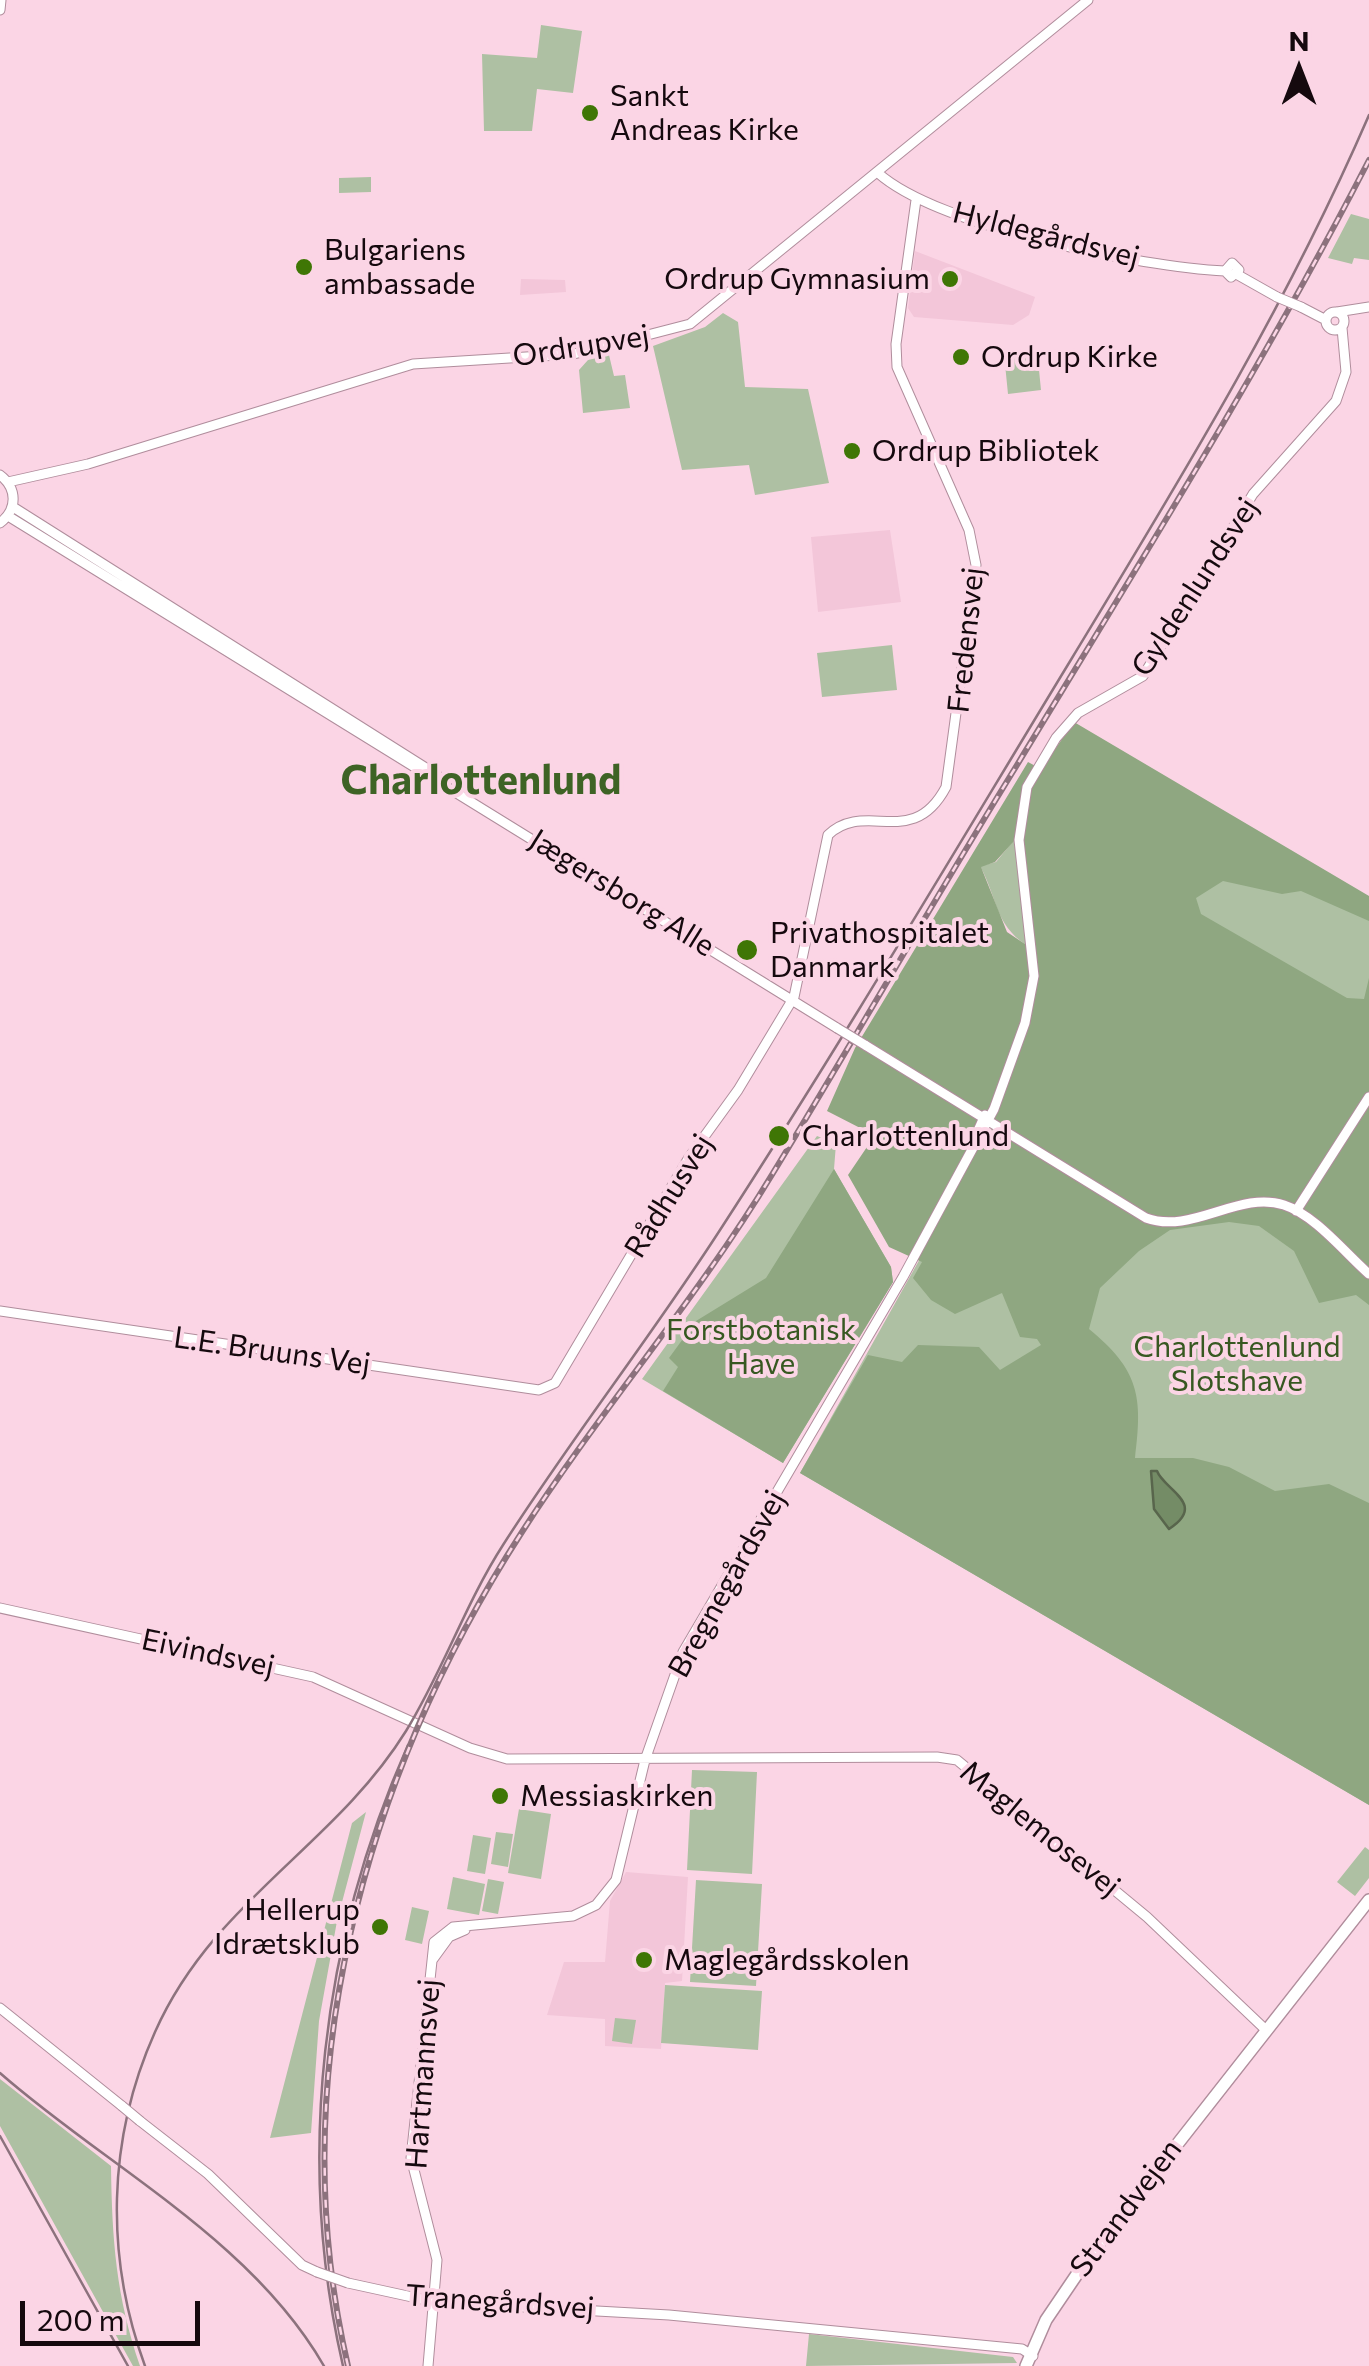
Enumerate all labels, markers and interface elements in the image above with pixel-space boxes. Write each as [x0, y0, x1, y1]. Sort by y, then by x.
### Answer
north arrow [1249, 20, 1349, 120]
text: N [1289, 23, 1310, 57]
place label: Sankt Andreas Kirke [610, 78, 799, 148]
marker: Sankt Andreas Kirke [579, 102, 601, 124]
street label: Hyldegårdsvej [949, 194, 1143, 276]
place label: Bulgariens ambassade [324, 232, 475, 302]
marker: Bulgariens ambassade [293, 256, 315, 278]
place label: Ordrup Gymnasium [664, 261, 930, 297]
marker: Ordrup Gymnasium [939, 268, 961, 290]
street label: Ordrupvej [510, 317, 652, 375]
place label: Ordrup Kirke [981, 339, 1158, 375]
marker: Ordrup Kirke [950, 346, 972, 368]
place label: Ordrup Bibliotek [872, 433, 1100, 469]
marker: Ordrup Bibliotek [841, 440, 863, 462]
street label: Gyldenlundsvej [1124, 491, 1266, 683]
street label: Fredensvej [940, 565, 992, 715]
district label: Charlottenlund [341, 757, 621, 805]
street label: Jægersborg Alle [523, 822, 721, 964]
place label: Privathospitalet Danmark [770, 915, 989, 986]
marker: Privathospitalet Danmark [734, 937, 760, 963]
place label: Charlottenlund [802, 1118, 1009, 1154]
marker: Charlottenlund [766, 1123, 792, 1149]
street label: Rådhusvej [617, 1128, 721, 1264]
park label: Forstbotanisk Have [666, 1312, 856, 1382]
street label: L.E. Bruuns Vej [171, 1319, 373, 1383]
park label: Charlottenlund Slotshave [1133, 1329, 1341, 1400]
street label: Bregnegårdsvej [661, 1484, 793, 1684]
street label: Eivindsvej [138, 1621, 278, 1685]
street label: Maglemosevej [953, 1754, 1127, 1904]
place label: Messiaskirken [520, 1778, 713, 1814]
marker: Messiaskirken [489, 1785, 511, 1807]
place label: Hellerup Idrætsklub [214, 1892, 360, 1962]
marker: Hellerup Idrætsklub [369, 1916, 391, 1938]
place label: Maglegårdsskolen [664, 1942, 910, 1978]
marker: Maglegårdsskolen [633, 1949, 655, 1971]
street label: Hartmannsvej [398, 1978, 448, 2170]
street label: Strandvejen [1063, 2132, 1189, 2284]
street label: Tranegårdsvej [404, 2277, 596, 2327]
scale bar [25, 2281, 205, 2343]
text: 200 m [37, 2300, 125, 2337]

